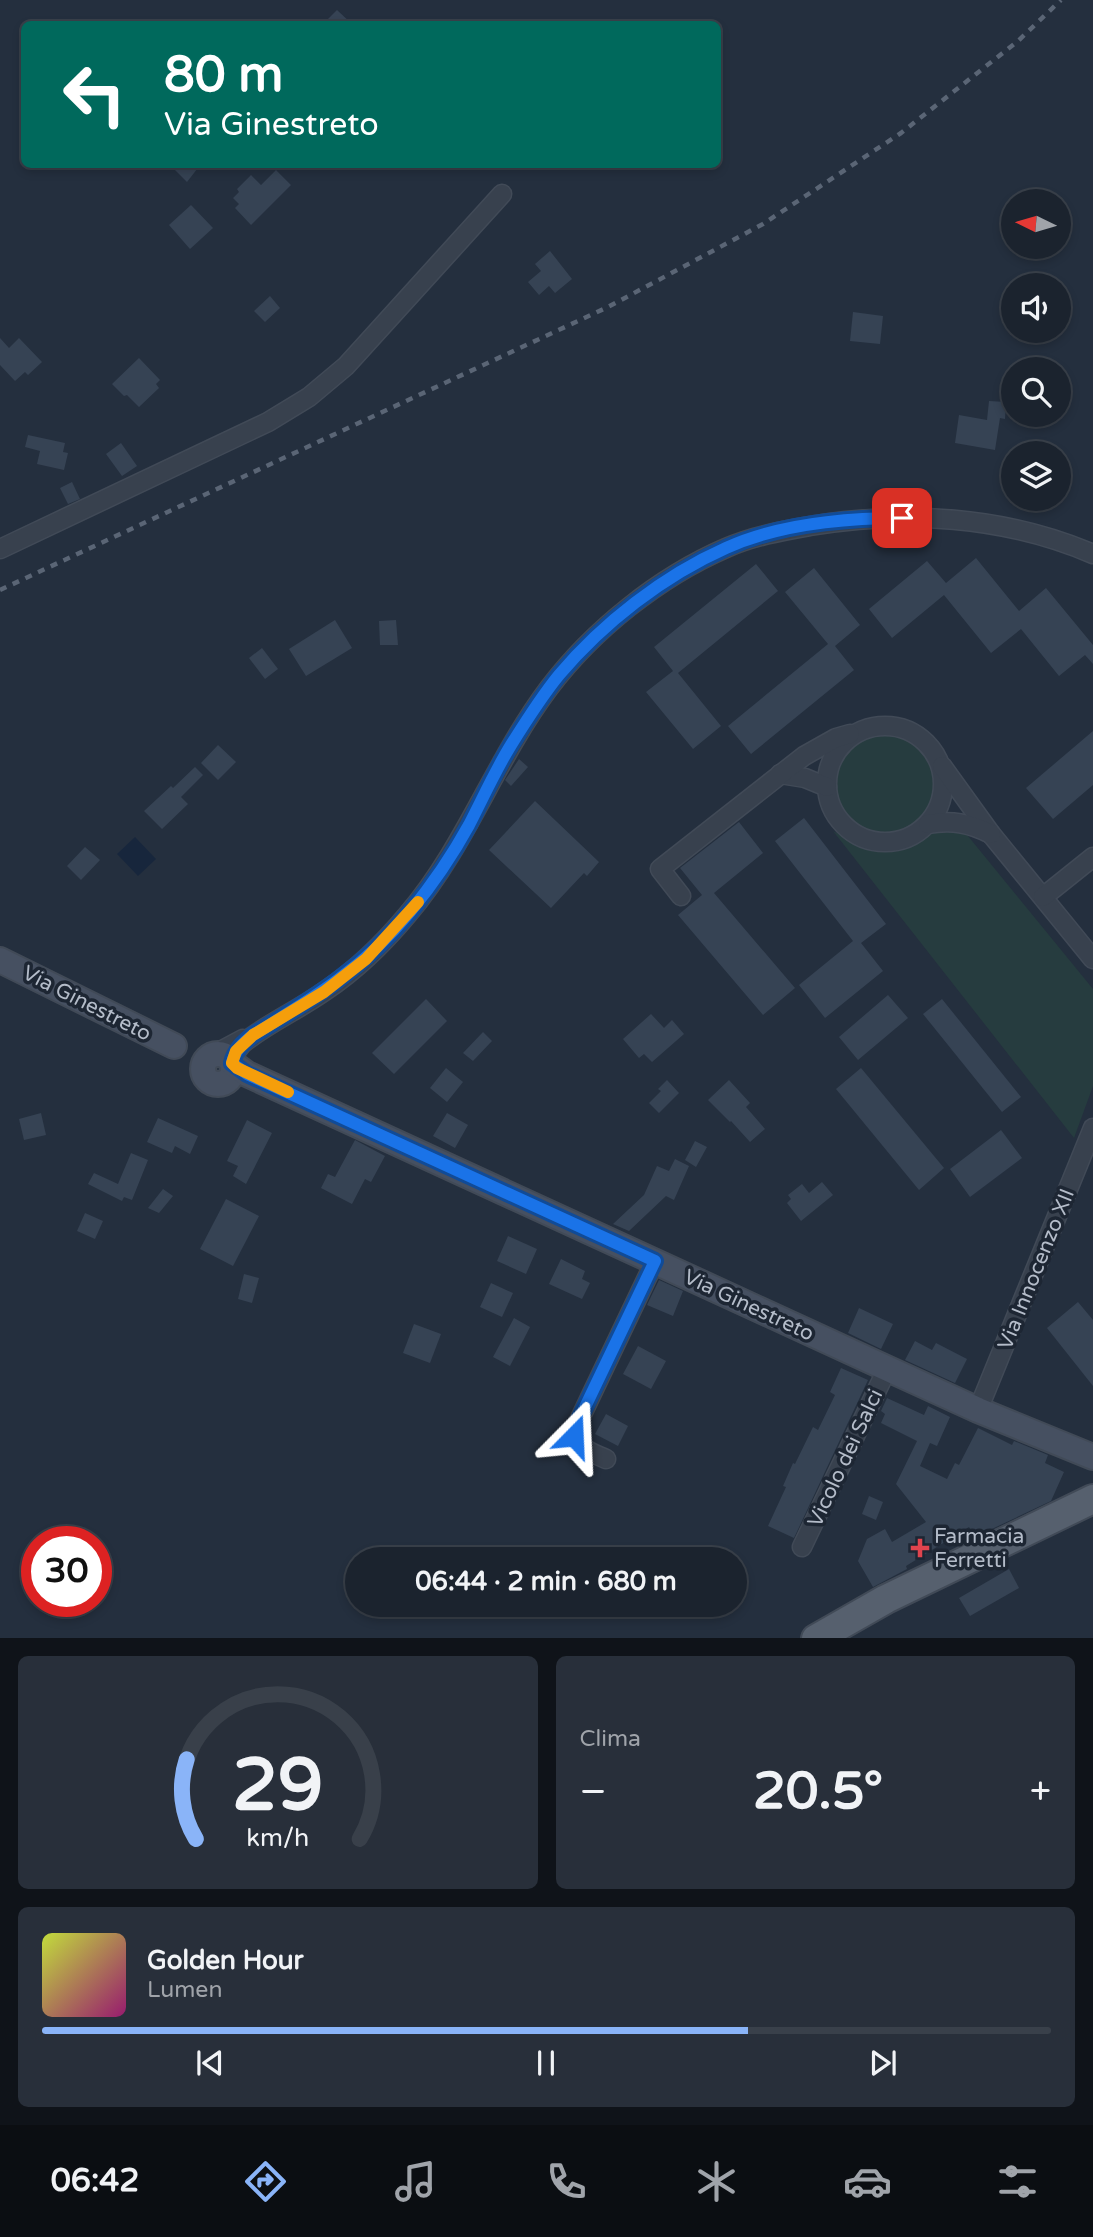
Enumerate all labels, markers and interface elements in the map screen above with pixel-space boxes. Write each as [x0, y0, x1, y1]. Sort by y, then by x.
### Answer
text: 80 m [164, 46, 283, 105]
icon: left [49, 49, 140, 140]
text: Via Ginestreto [164, 106, 379, 144]
north arrow [1001, 189, 1071, 259]
map controls [1001, 189, 1071, 511]
button: sound [1001, 273, 1071, 343]
button: search [1001, 357, 1071, 427]
button: layers [1001, 441, 1071, 511]
pin [872, 488, 932, 548]
icon: arrive [883, 499, 921, 537]
street label: Via Ginestreto [18, 960, 155, 1047]
street label: Via Innocenzo XII [993, 1185, 1080, 1353]
street label: Via Ginestreto [680, 1264, 818, 1347]
street label: Vicolo dei Salci [803, 1385, 888, 1531]
position arrow [537, 1399, 611, 1473]
place label: Farmacia Ferretti [934, 1524, 1024, 1573]
speed limit sign: 30 [21, 1526, 112, 1617]
marker: Farmacia Ferretti [912, 1540, 928, 1556]
text: 06:44 · 2 min · 680 m [415, 1566, 677, 1597]
text: Clima [580, 1725, 641, 1753]
text: 29 [232, 1742, 323, 1830]
text: 20.5° [753, 1760, 883, 1823]
text: − [580, 1769, 607, 1815]
text: + [1030, 1769, 1051, 1815]
text: km/h [246, 1822, 309, 1852]
text: Golden Hour [147, 1945, 304, 1976]
text: Lumen [147, 1976, 222, 2004]
icon: previous [191, 2044, 229, 2082]
icon: pause [527, 2044, 565, 2082]
icon: next [864, 2044, 902, 2082]
icon: directions [241, 2157, 290, 2206]
icon: music [391, 2157, 440, 2206]
icon: phone [542, 2157, 591, 2206]
icon: climate [692, 2157, 741, 2206]
icon: car [843, 2157, 892, 2206]
icon: filters [993, 2157, 1042, 2206]
text: 06:42 [51, 2162, 139, 2200]

